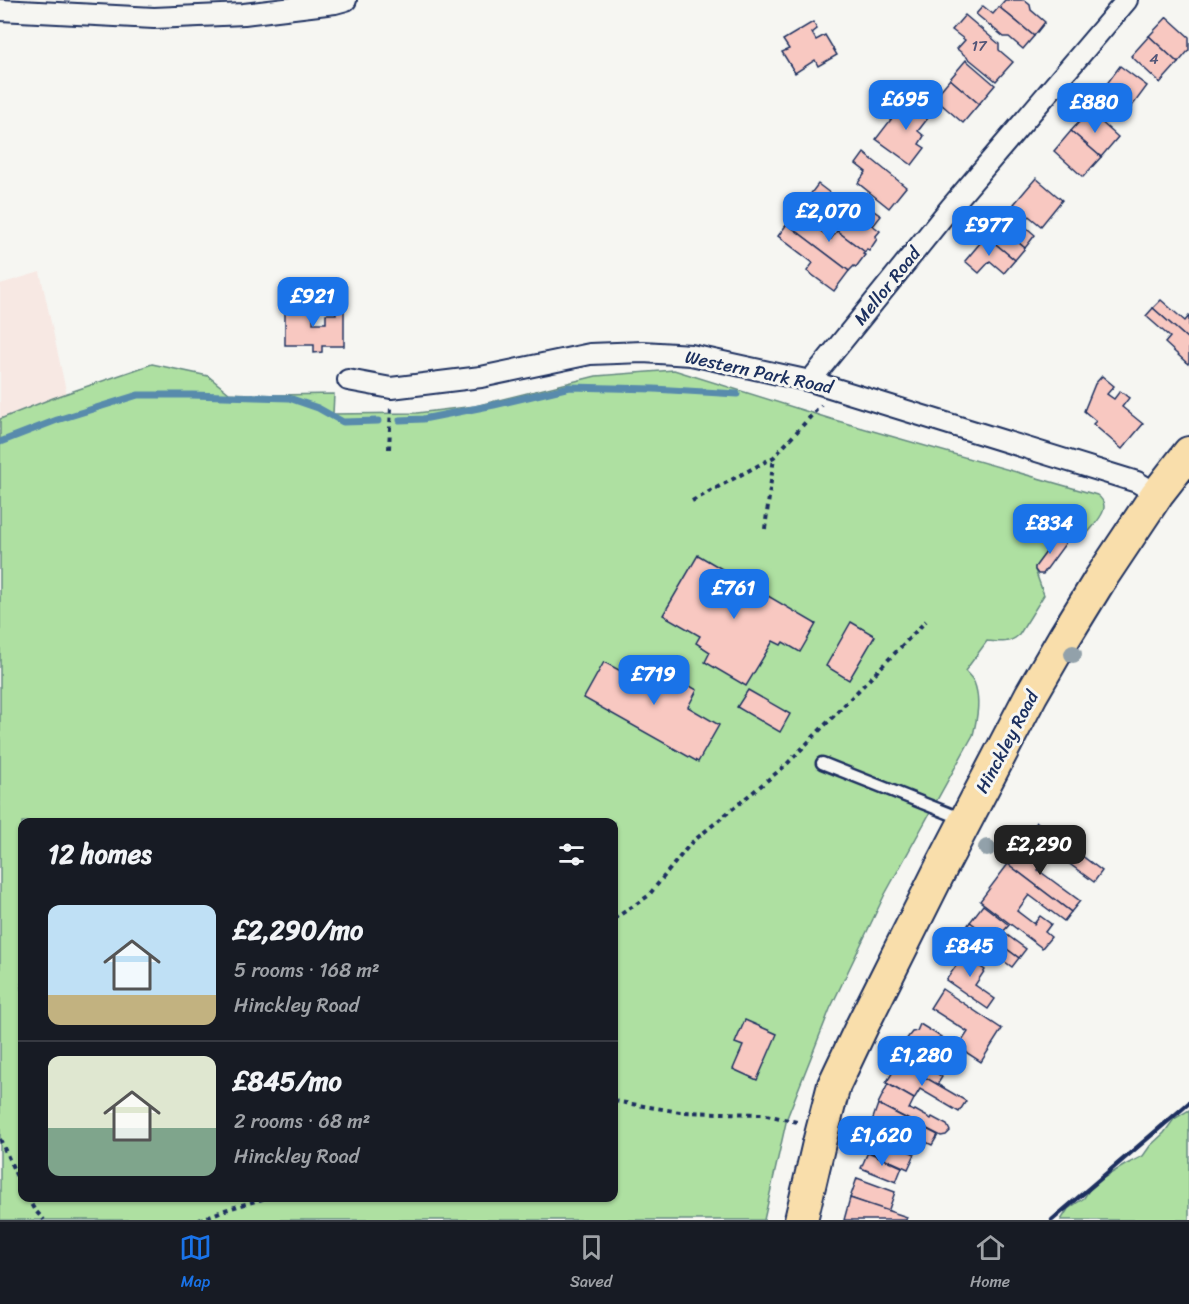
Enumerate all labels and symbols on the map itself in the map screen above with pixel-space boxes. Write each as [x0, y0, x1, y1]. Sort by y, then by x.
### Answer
house number: 17 [971, 33, 988, 59]
house number: 4 [1149, 46, 1159, 72]
pin: £695 [870, 80, 942, 131]
pin: £880 [1059, 83, 1131, 134]
pin: £2,070 [780, 192, 878, 243]
pin: £977 [953, 206, 1025, 257]
street label: Mellor Road [845, 238, 930, 333]
pin: £921 [277, 277, 349, 328]
street label: Western Park Road [682, 341, 837, 404]
pin: £834 [1014, 504, 1086, 555]
pin: £761 [698, 569, 770, 620]
pin: £719 [618, 655, 690, 706]
street label: Hinckley Road [966, 683, 1048, 799]
pin: £2,290 [991, 825, 1089, 876]
pin: £845 [934, 927, 1006, 978]
pin: £1,280 [873, 1036, 971, 1087]
pin: £1,620 [833, 1116, 931, 1167]

